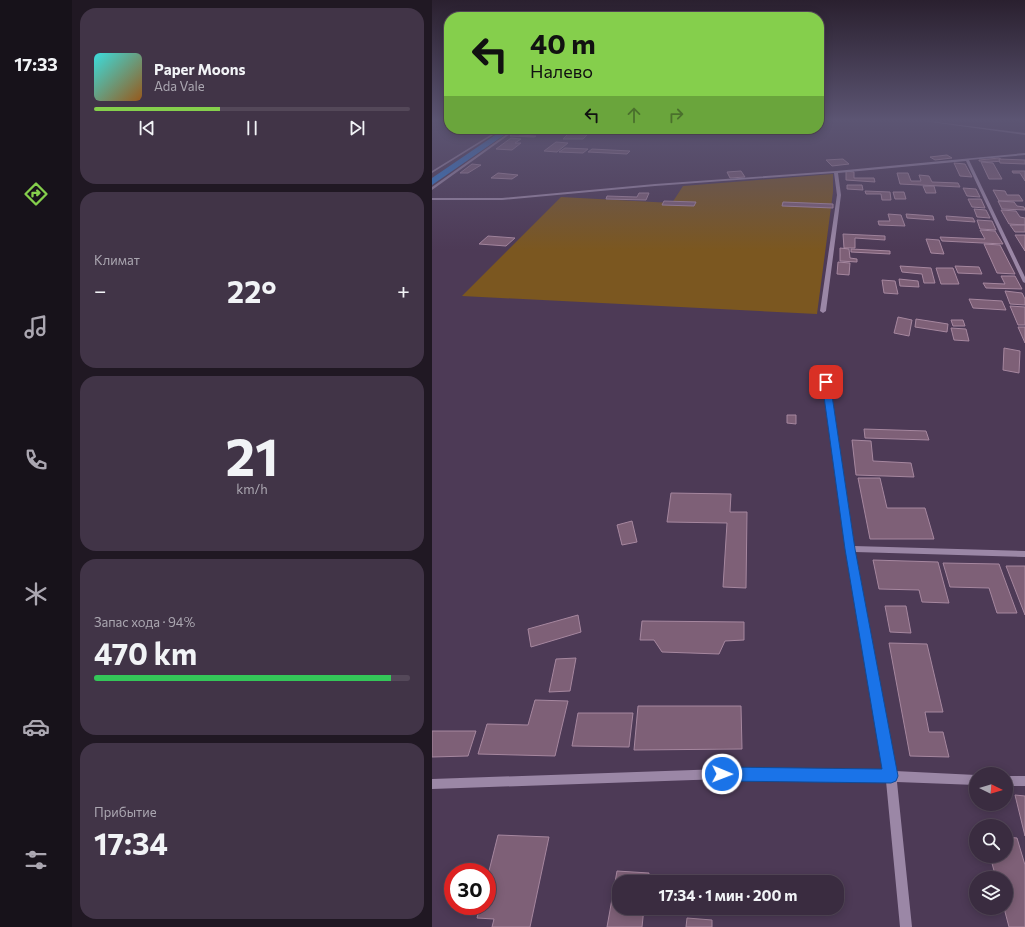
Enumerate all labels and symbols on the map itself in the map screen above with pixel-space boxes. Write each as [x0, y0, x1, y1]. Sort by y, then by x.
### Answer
pin [809, 365, 843, 399]
position arrow [701, 753, 743, 795]
north arrow [969, 767, 1013, 811]
speed limit sign: 30 [444, 863, 496, 915]

